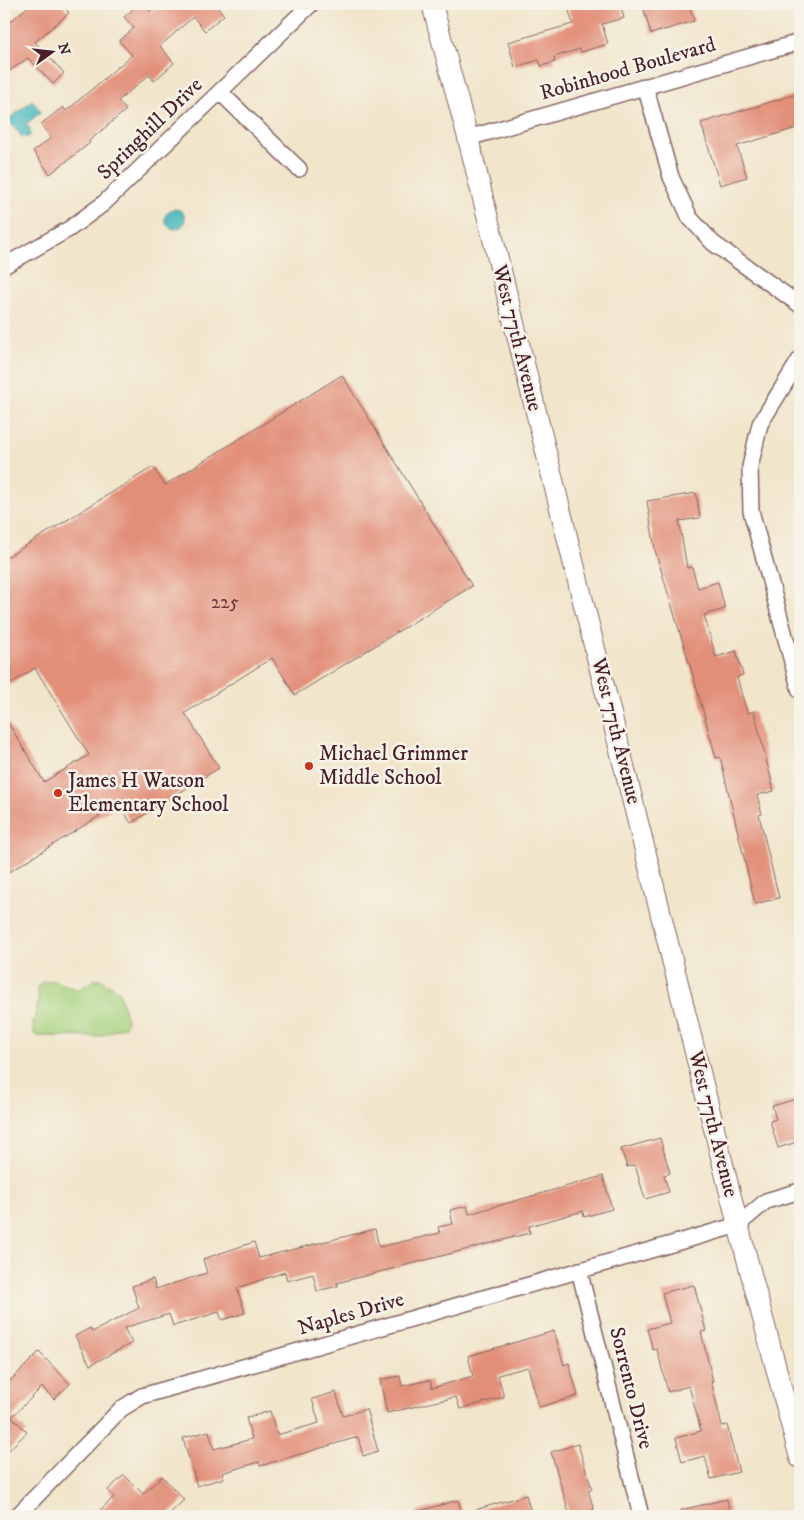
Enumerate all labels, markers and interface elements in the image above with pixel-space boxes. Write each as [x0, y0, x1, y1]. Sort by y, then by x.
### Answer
north arrow [28, 28, 78, 78]
street label: Robinhood Boulevard [537, 31, 719, 107]
text: N [53, 41, 74, 57]
street label: Springhill Drive [92, 72, 208, 186]
street label: West 77th Avenue [486, 261, 548, 414]
house number: 225 [211, 591, 240, 614]
street label: West 77th Avenue [585, 654, 647, 807]
place label: Michael Grimmer Middle School [319, 741, 468, 791]
marker: Michael Grimmer Middle School [303, 760, 315, 772]
place label: James H Watson Elementary School [66, 768, 229, 818]
marker: James H Watson Elementary School [52, 787, 64, 799]
street label: West 77th Avenue [682, 1047, 744, 1200]
street label: Naples Drive [295, 1286, 407, 1342]
street label: Sorrento Drive [603, 1324, 659, 1452]

